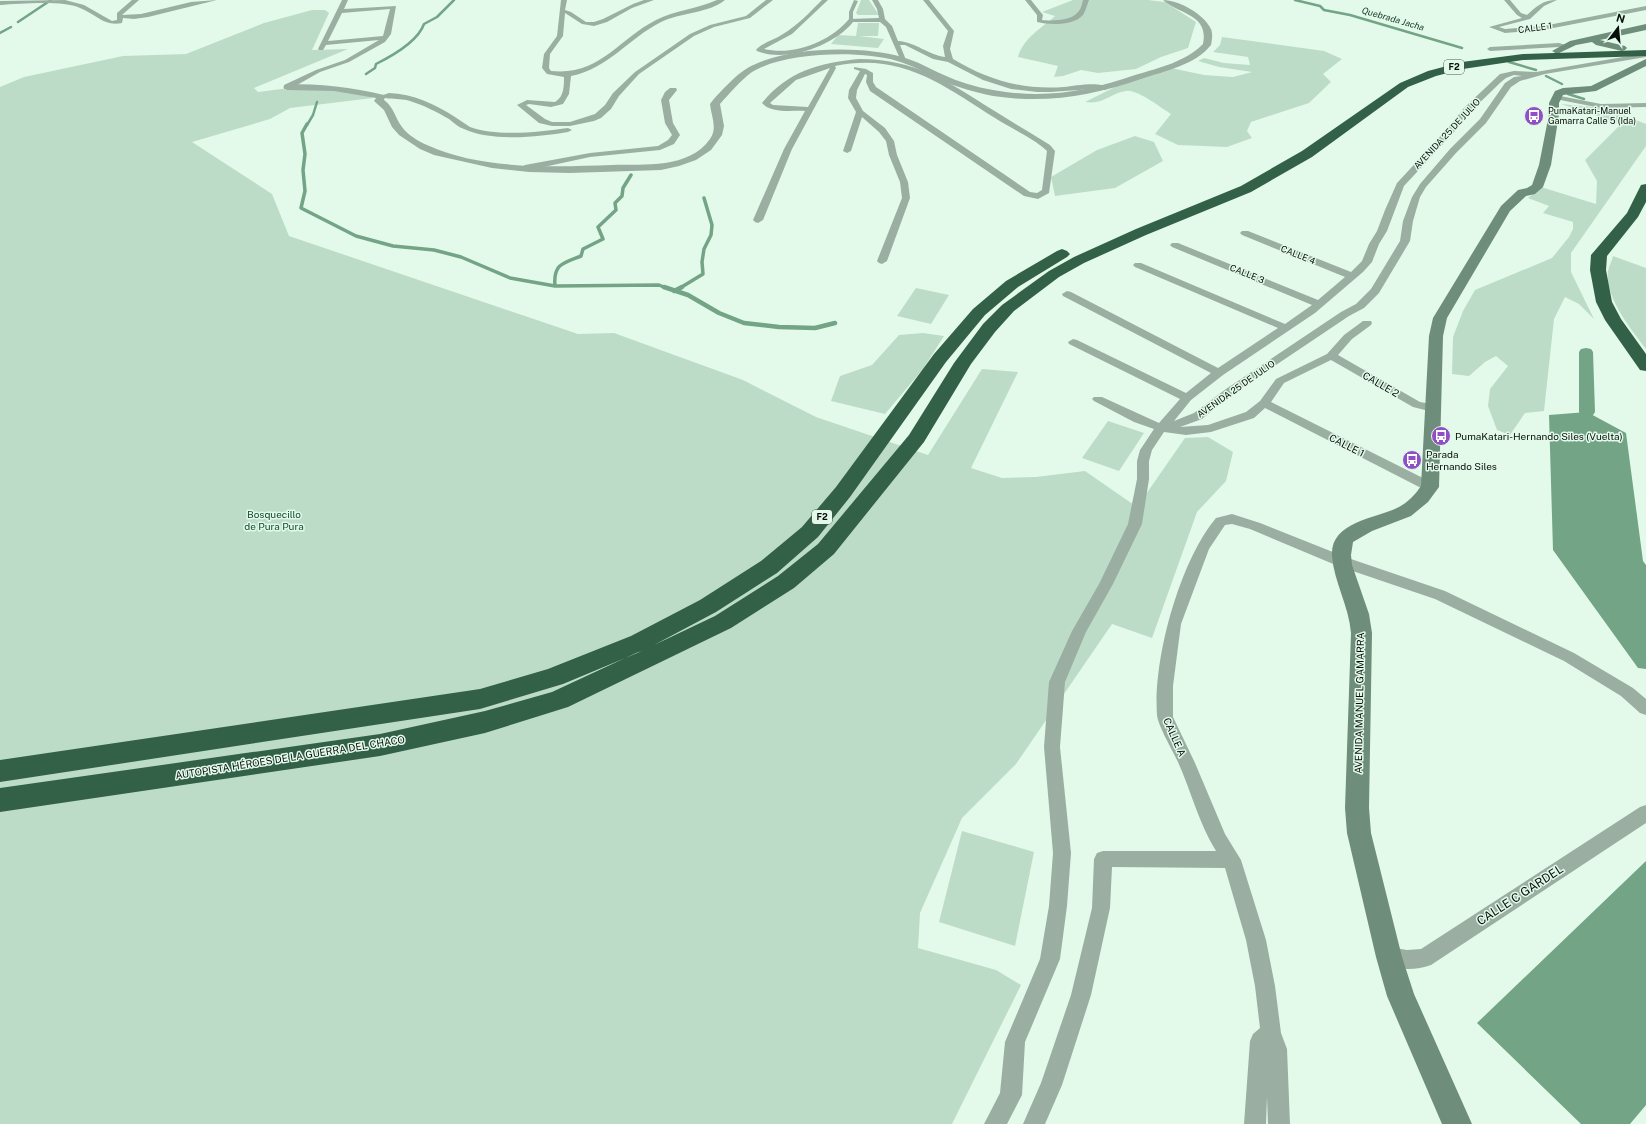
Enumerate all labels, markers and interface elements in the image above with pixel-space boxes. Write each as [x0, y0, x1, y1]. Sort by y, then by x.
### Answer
water label: Quebrada Jacha [1361, 4, 1426, 33]
north arrow [1598, 8, 1638, 48]
text: N [1615, 11, 1627, 25]
street label: CALLE 1 [1517, 20, 1553, 35]
road number: F2 [1444, 60, 1464, 74]
street label: AVENIDA 25 DE JULIO [1411, 96, 1482, 171]
bus stop icon: PumaKatari-Manuel Gamarra Calle 5 (Ida) [1523, 105, 1545, 127]
place label: PumaKatari-Manuel Gamarra Calle 5 (Ida) [1548, 105, 1636, 126]
street label: CALLE 4 [1279, 243, 1317, 267]
street label: CALLE 3 [1228, 262, 1266, 286]
street label: AVENIDA 25 DE JULIO [1195, 357, 1277, 420]
street label: CALLE 2 [1361, 369, 1401, 399]
bus stop icon: PumaKatari-Hernando Siles (Vuelta) [1430, 425, 1452, 447]
place label: PumaKatari-Hernando Siles (Vuelta) [1455, 430, 1623, 442]
street label: CALLE 1 [1327, 431, 1367, 459]
place label: Parada Hernando Siles [1426, 448, 1497, 472]
bus stop icon: Parada Hernando Siles [1401, 449, 1423, 471]
park label: Bosquecillo de Pura Pura [244, 508, 304, 532]
road number: F2 [812, 510, 832, 524]
street label: AVENIDA MANUEL GAMARRA [1352, 632, 1366, 774]
street label: CALLE A [1161, 716, 1189, 758]
street label: AUTOPISTA HÉROES DE LA GUERRA DEL CHACO [174, 733, 406, 781]
street label: CALLE C GARDEL [1474, 862, 1566, 928]

